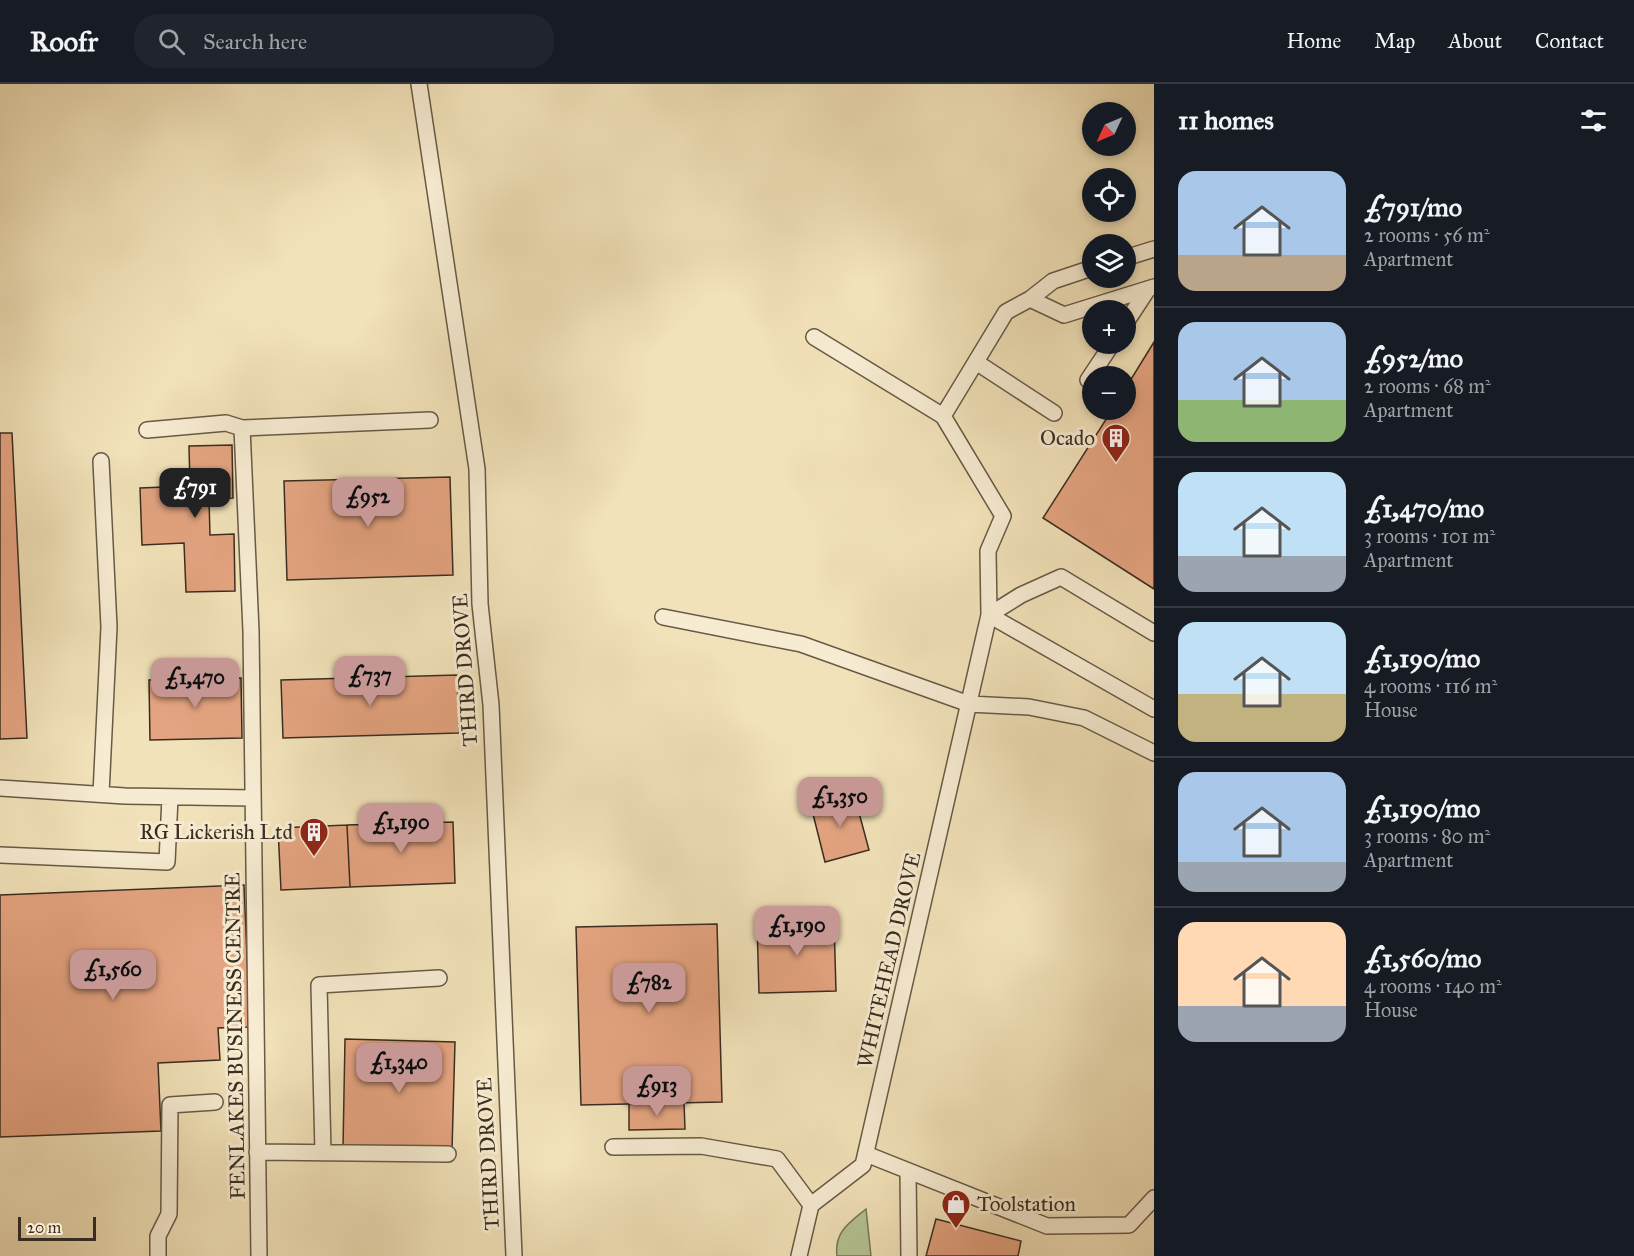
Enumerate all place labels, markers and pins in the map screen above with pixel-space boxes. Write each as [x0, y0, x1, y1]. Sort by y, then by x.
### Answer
building icon: Ocado [1100, 422, 1132, 464]
place label: Ocado [1040, 425, 1095, 451]
pin: £791 [159, 468, 231, 519]
pin: £952 [332, 477, 404, 528]
pin: £737 [334, 656, 406, 707]
pin: £1,470 [146, 658, 244, 709]
pin: £1,350 [791, 777, 889, 828]
pin: £1,190 [352, 803, 450, 854]
building icon: RG Lickerish Ltd [298, 816, 330, 858]
place label: RG Lickerish Ltd [139, 819, 293, 845]
pin: £1,190 [748, 906, 846, 957]
pin: £1,560 [64, 950, 162, 1001]
pin: £782 [613, 963, 685, 1014]
pin: £1,340 [350, 1043, 448, 1094]
pin: £913 [621, 1066, 693, 1117]
shop icon: Toolstation [940, 1188, 972, 1230]
place label: Toolstation [977, 1191, 1076, 1217]

